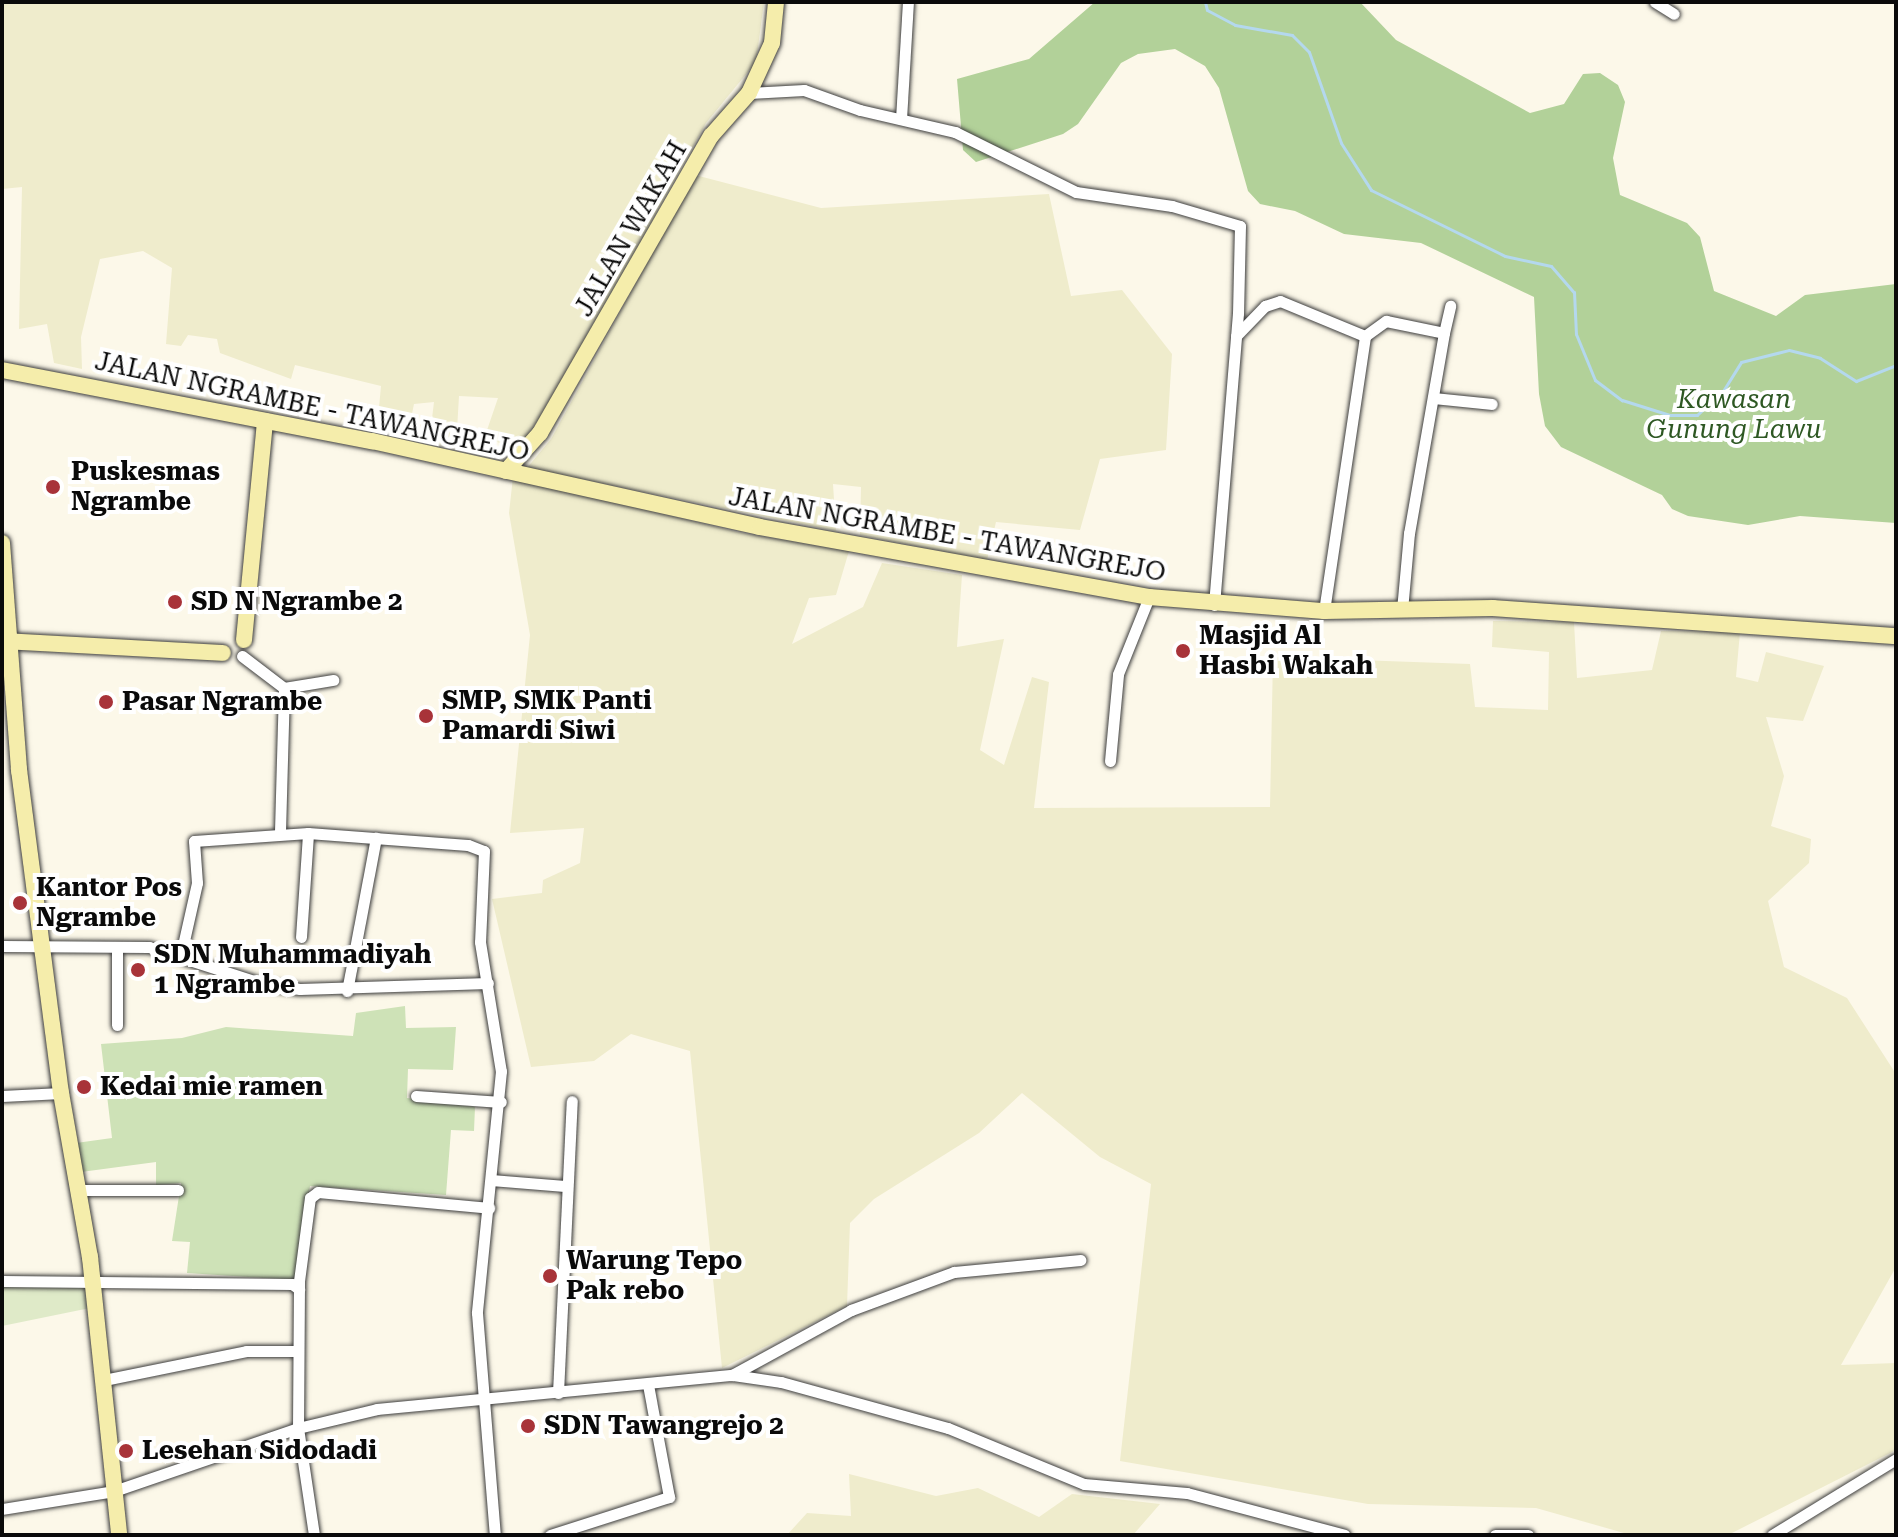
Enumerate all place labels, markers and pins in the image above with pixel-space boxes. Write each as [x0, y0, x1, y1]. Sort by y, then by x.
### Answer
place label: Puskesmas Ngrambe [71, 456, 220, 518]
marker: Puskesmas Ngrambe [42, 476, 64, 498]
place label: SD N Ngrambe 2 [191, 586, 403, 618]
marker: SD N Ngrambe 2 [166, 593, 184, 611]
place label: Masjid Al Hasbi Wakah [1199, 620, 1373, 682]
marker: Masjid Al Hasbi Wakah [1174, 642, 1192, 660]
place label: SMP, SMK Panti Pamardi Siwi [442, 685, 652, 746]
place label: Pasar Ngrambe [122, 686, 322, 718]
marker: Pasar Ngrambe [97, 693, 115, 711]
marker: SMP, SMK Panti Pamardi Siwi [417, 707, 435, 725]
place label: Kantor Pos Ngrambe [36, 872, 182, 934]
marker: Kantor Pos Ngrambe [11, 894, 29, 912]
place label: SDN Muhammadiyah 1 Ngrambe [154, 939, 431, 1000]
marker: SDN Muhammadiyah 1 Ngrambe [129, 961, 147, 979]
place label: Kedai mie ramen [100, 1071, 323, 1103]
marker: Kedai mie ramen [75, 1078, 93, 1096]
place label: Warung Tepo Pak rebo [566, 1245, 742, 1306]
marker: Warung Tepo Pak rebo [541, 1267, 559, 1285]
place label: SDN Tawangrejo 2 [544, 1410, 784, 1442]
marker: SDN Tawangrejo 2 [519, 1417, 537, 1435]
place label: Lesehan Sidodadi [142, 1435, 377, 1467]
marker: Lesehan Sidodadi [117, 1442, 135, 1460]

